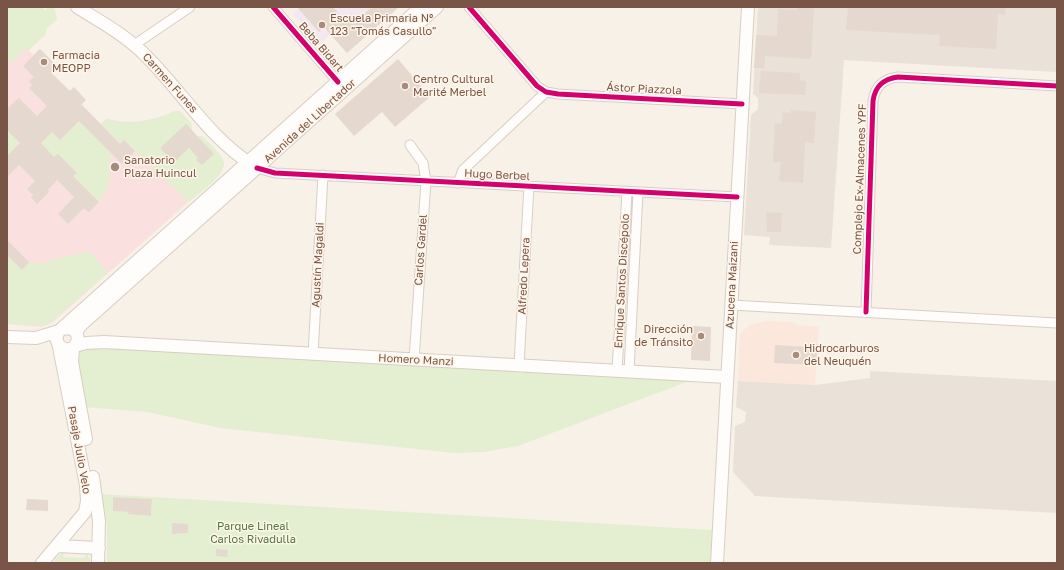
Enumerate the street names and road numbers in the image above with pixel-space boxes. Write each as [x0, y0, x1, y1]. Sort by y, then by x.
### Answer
street label: Beba Bidart [296, 19, 346, 75]
street label: Carmen Funes [140, 50, 200, 116]
street label: Avenida del Libertador [261, 76, 359, 166]
street label: Ástor Piazzola [606, 80, 682, 98]
street label: Complejo Ex-Almacenes YPF [851, 103, 869, 255]
street label: Hugo Berbel [464, 167, 530, 183]
street label: Enrique Santos Discépolo [612, 213, 632, 349]
street label: Carlos Gardel [412, 214, 430, 286]
street label: Agustín Magaldi [309, 222, 327, 308]
street label: Alfredo Lepera [515, 237, 533, 315]
street label: Azucena Maizani [723, 241, 741, 329]
street label: Homero Manzi [378, 351, 454, 369]
street label: Pasaje Julio Velo [65, 405, 93, 495]

